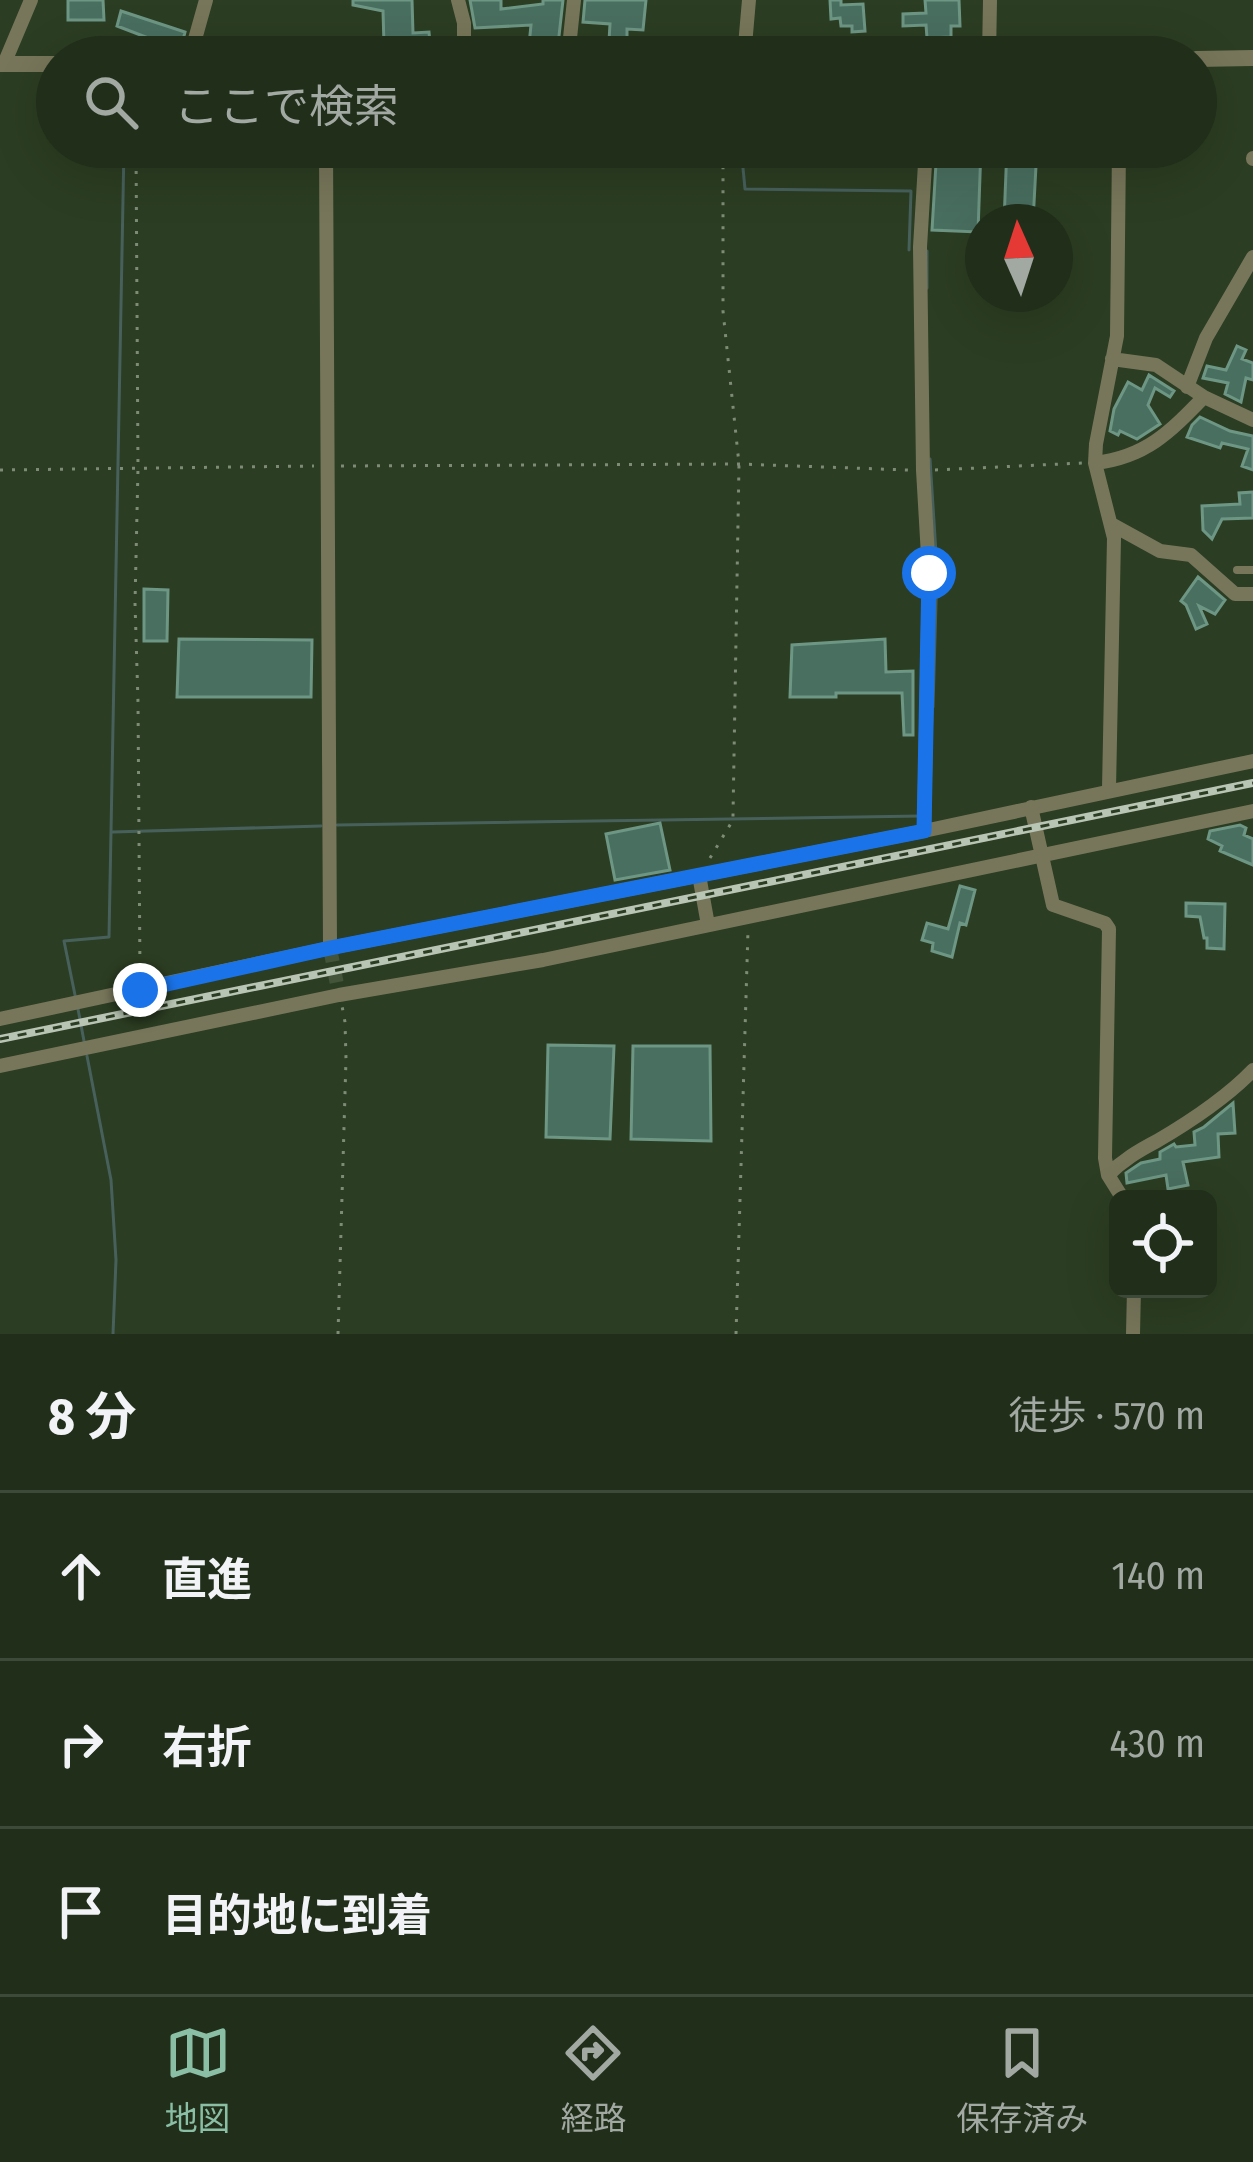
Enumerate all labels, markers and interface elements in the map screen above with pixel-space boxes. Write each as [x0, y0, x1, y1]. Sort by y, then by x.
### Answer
search box [36, 36, 1217, 168]
icon: search [78, 69, 144, 135]
text: ここで検索 [174, 80, 399, 134]
north arrow [965, 204, 1073, 312]
route start [902, 546, 956, 600]
route end [113, 963, 167, 1017]
map controls [1109, 1190, 1217, 1298]
button: locate [1109, 1190, 1217, 1298]
text: 8 分 [48, 1386, 137, 1448]
text: 徒歩 · 570 m [1008, 1393, 1205, 1439]
icon: ahead [48, 1543, 114, 1609]
text: 直進 [162, 1553, 252, 1607]
text: 140 m [1111, 1553, 1205, 1599]
icon: right [48, 1711, 114, 1777]
text: 右折 [162, 1721, 252, 1775]
text: 430 m [1110, 1721, 1205, 1767]
icon: arrive [48, 1879, 114, 1945]
text: 目的地に到着 [162, 1889, 432, 1943]
tab: 地図 [165, 2020, 231, 2140]
tab: 経路 [560, 2020, 626, 2140]
tab: 保存済み [956, 2020, 1088, 2140]

